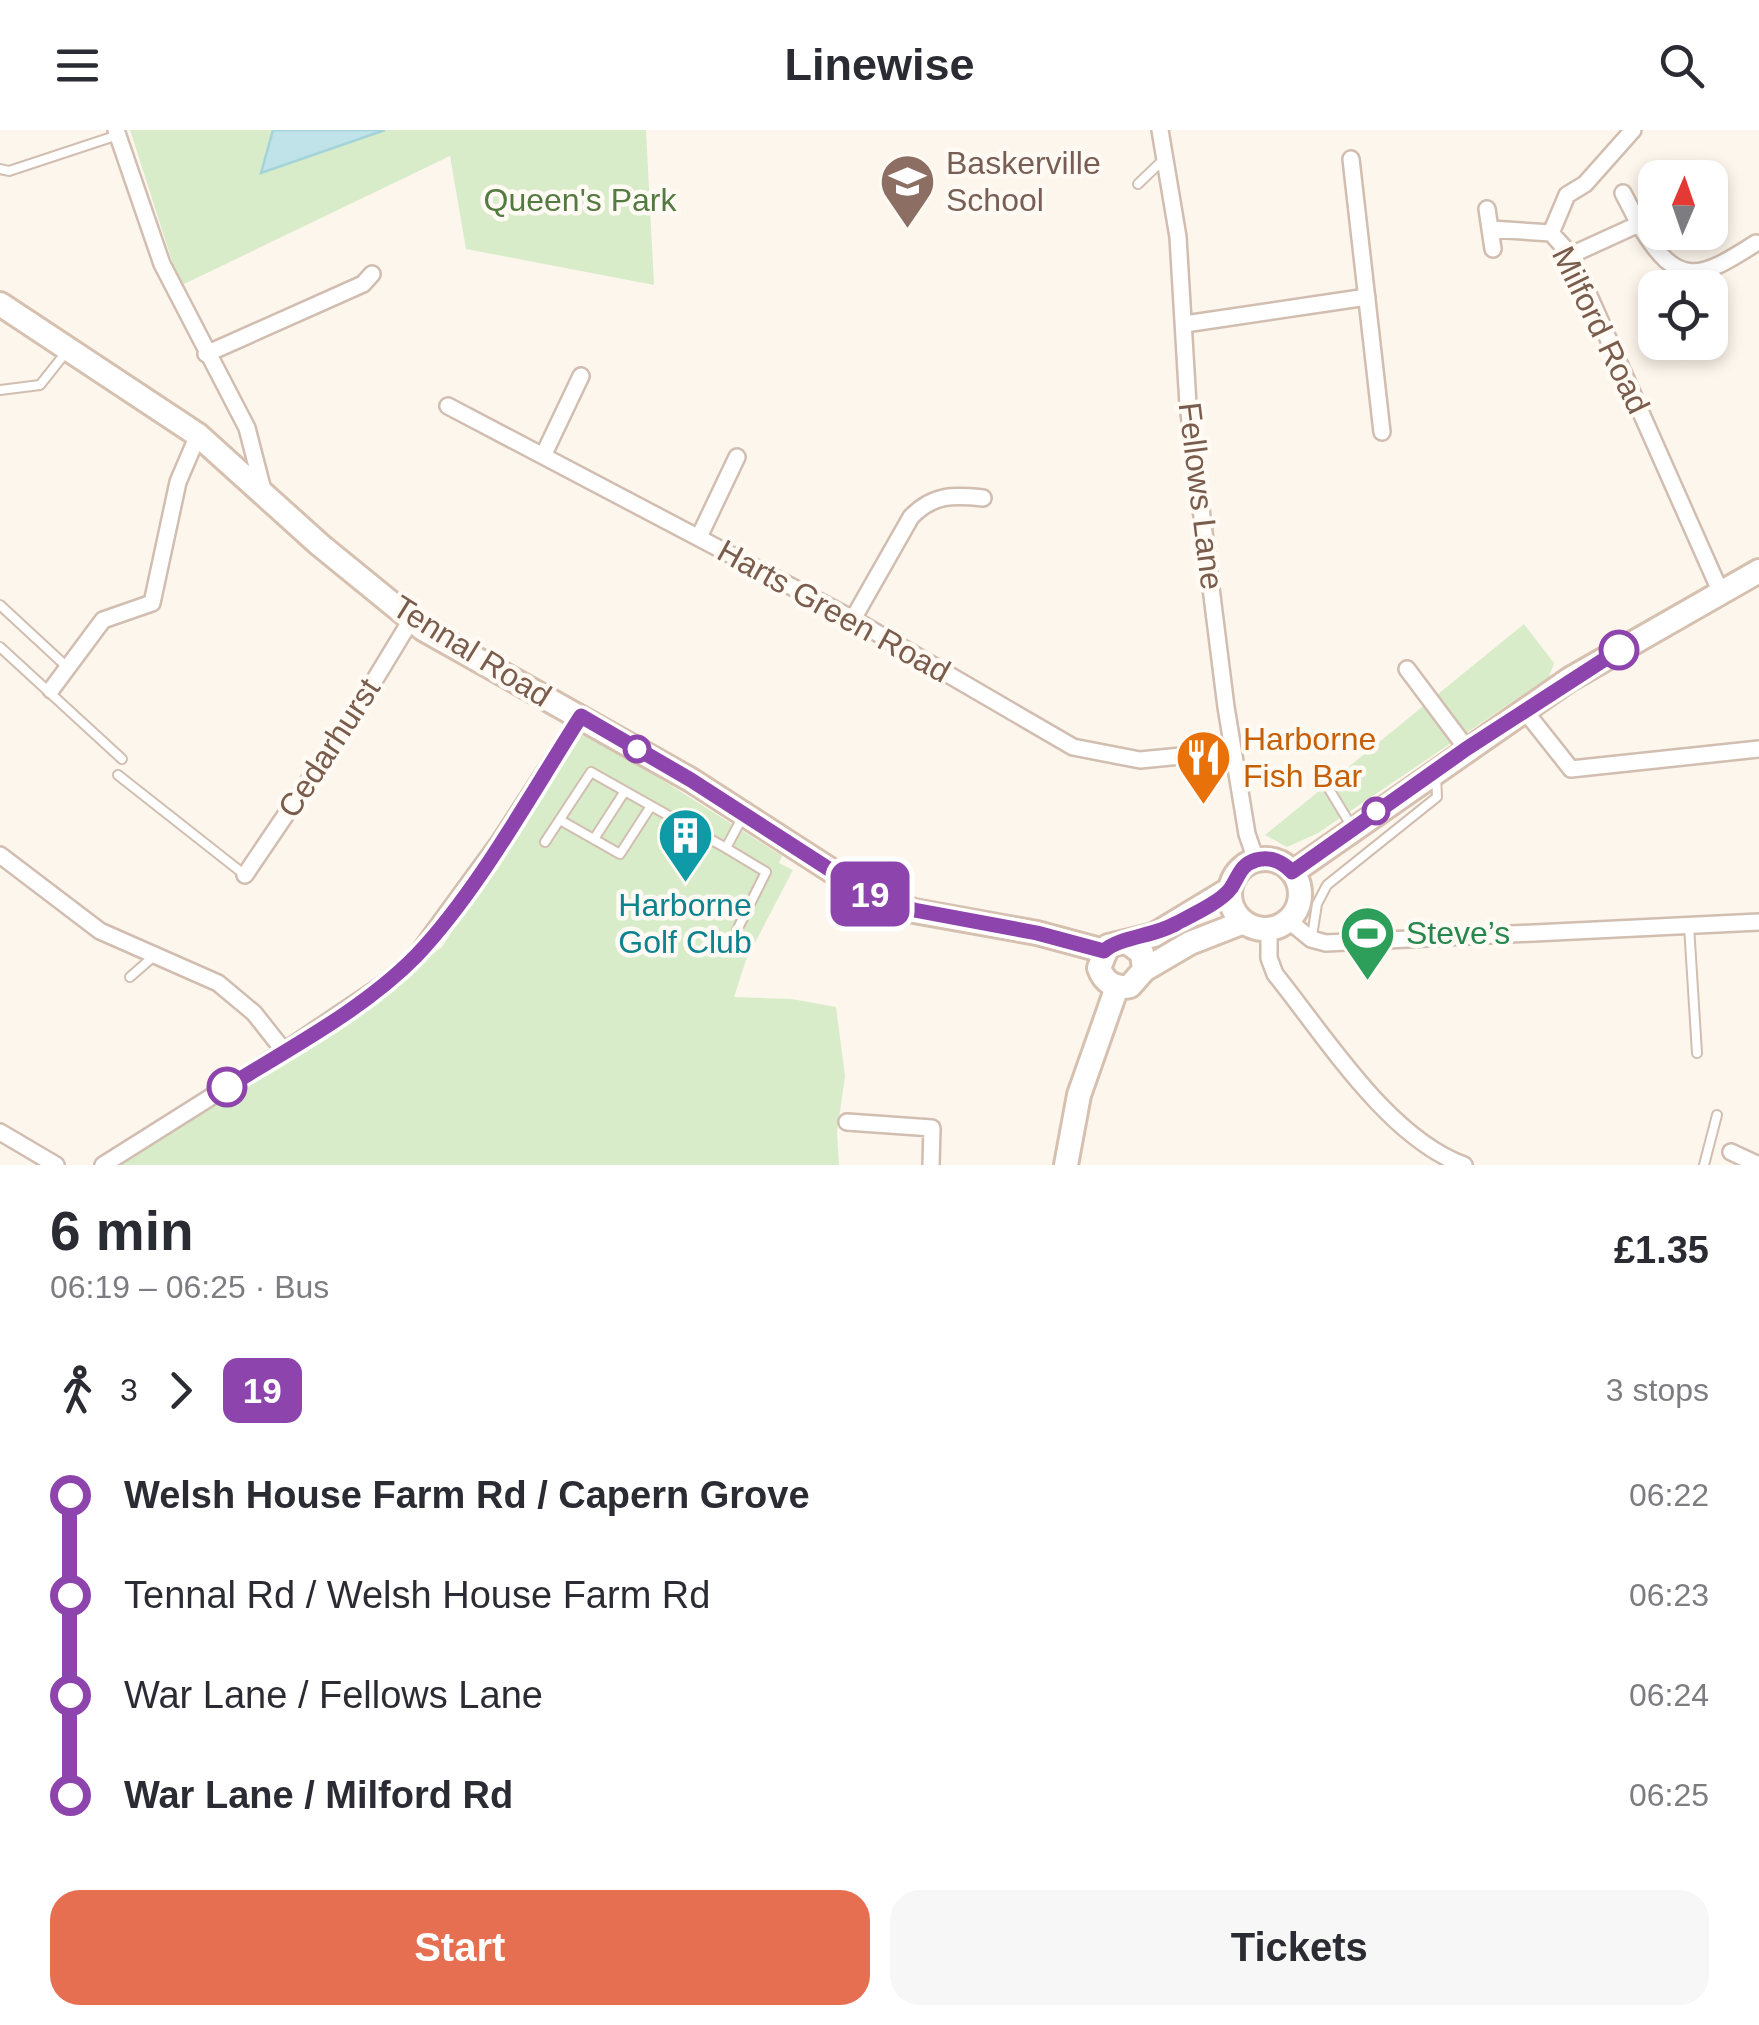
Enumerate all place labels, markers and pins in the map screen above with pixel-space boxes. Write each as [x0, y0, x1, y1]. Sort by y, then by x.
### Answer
place label: Baskerville School [946, 145, 1101, 218]
school or university icon: Baskerville School [877, 151, 937, 230]
unlabelled marker [1600, 631, 1638, 669]
place label: Harborne Fish Bar [1243, 721, 1376, 794]
restaurant icon: Harborne Fish Bar [1174, 727, 1234, 806]
unlabelled marker [624, 736, 650, 762]
unlabelled marker [1363, 798, 1389, 824]
building icon: Harborne Golf Club [655, 806, 715, 885]
place label: Harborne Golf Club [618, 887, 752, 960]
sports icon: Steve’s [1337, 903, 1397, 982]
place label: Steve’s [1406, 915, 1510, 951]
unlabelled marker [208, 1068, 246, 1106]

